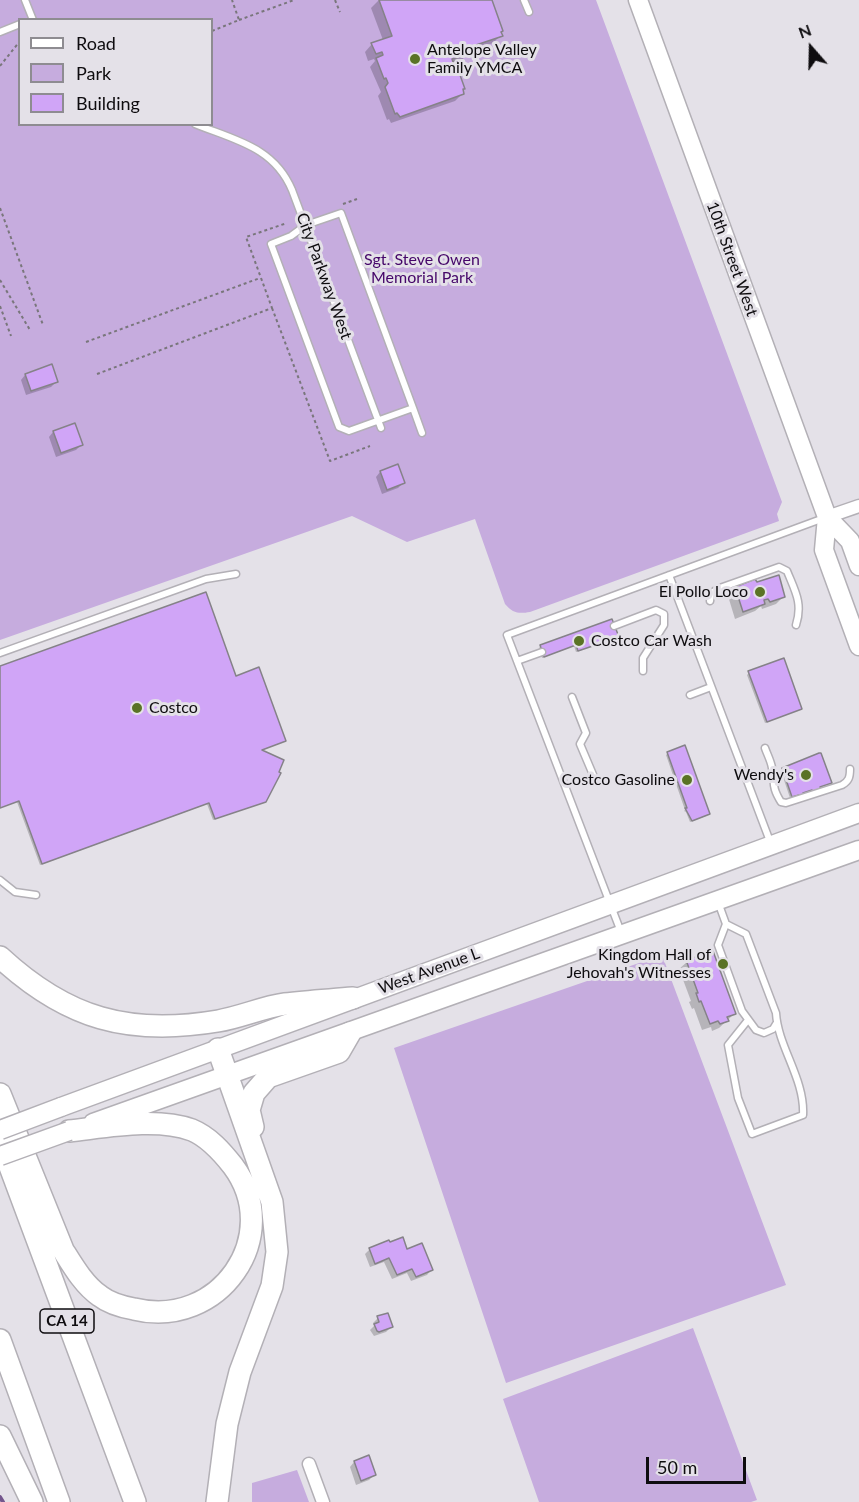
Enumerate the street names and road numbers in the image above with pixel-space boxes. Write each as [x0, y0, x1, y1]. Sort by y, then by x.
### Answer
street label: 10th Street West [702, 199, 762, 319]
street label: City Parkway West [292, 210, 356, 342]
street label: West Avenue L [376, 944, 482, 998]
road number: CA 14 [40, 1309, 94, 1333]

